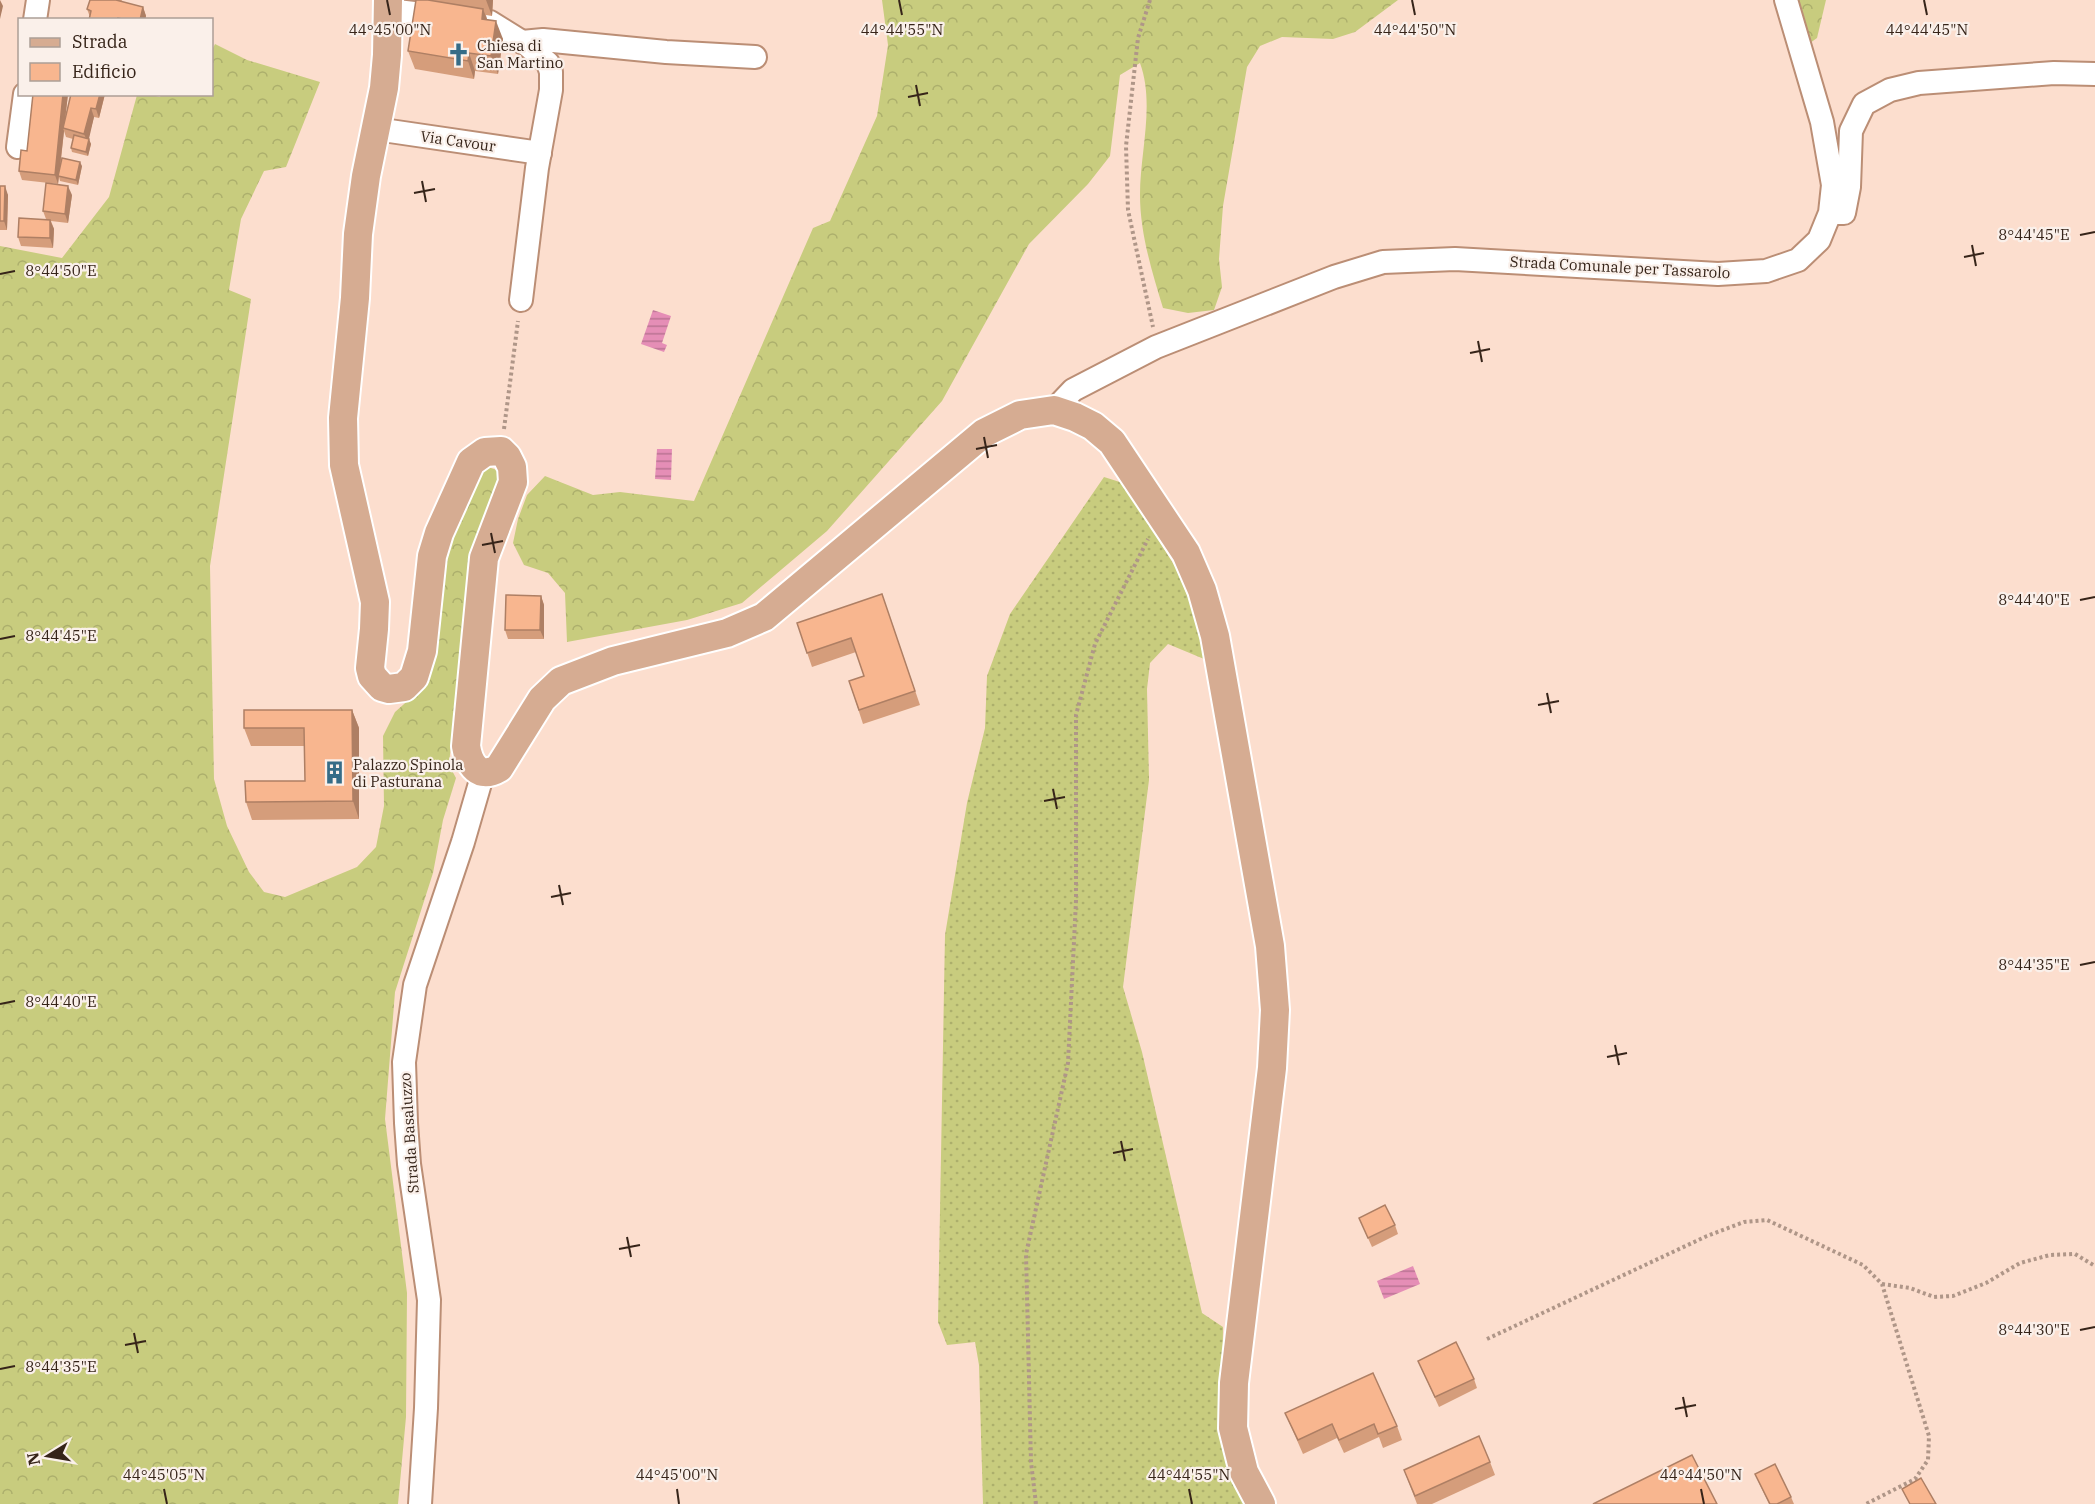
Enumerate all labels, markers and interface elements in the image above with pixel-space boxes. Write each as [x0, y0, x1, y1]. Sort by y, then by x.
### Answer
legend [18, 18, 213, 96]
text: 44°45'00"N [349, 20, 431, 39]
text: 44°44'55"N [861, 20, 943, 39]
text: 44°44'50"N [1374, 20, 1456, 39]
text: 44°44'45"N [1886, 20, 1968, 39]
text: Strada [72, 30, 128, 53]
place label: Chiesa di San Martino [477, 36, 563, 72]
church icon: Chiesa di San Martino [446, 41, 472, 67]
text: Edificio [72, 60, 136, 83]
street label: Via Cavour [419, 126, 497, 156]
text: 8°44'45"E [1998, 225, 2070, 244]
street label: Strada Comunale per Tassarolo [1509, 252, 1731, 282]
text: 8°44'50"E [25, 261, 97, 280]
text: 8°44'40"E [1998, 590, 2070, 609]
text: 8°44'45"E [25, 626, 97, 645]
place label: Palazzo Spinola di Pasturana [353, 755, 463, 791]
building icon: Palazzo Spinola di Pasturana [322, 760, 348, 786]
text: 8°44'35"E [1998, 955, 2070, 974]
text: 8°44'40"E [25, 992, 97, 1011]
street label: Strada Basaluzzo [395, 1072, 423, 1194]
text: 8°44'30"E [1998, 1320, 2070, 1339]
text: 8°44'35"E [25, 1357, 97, 1376]
north arrow [18, 1426, 78, 1486]
text: N [22, 1451, 44, 1467]
text: 44°45'05"N [123, 1465, 205, 1484]
text: 44°45'00"N [636, 1465, 718, 1484]
text: 44°44'55"N [1148, 1465, 1230, 1484]
text: 44°44'50"N [1660, 1465, 1742, 1484]

